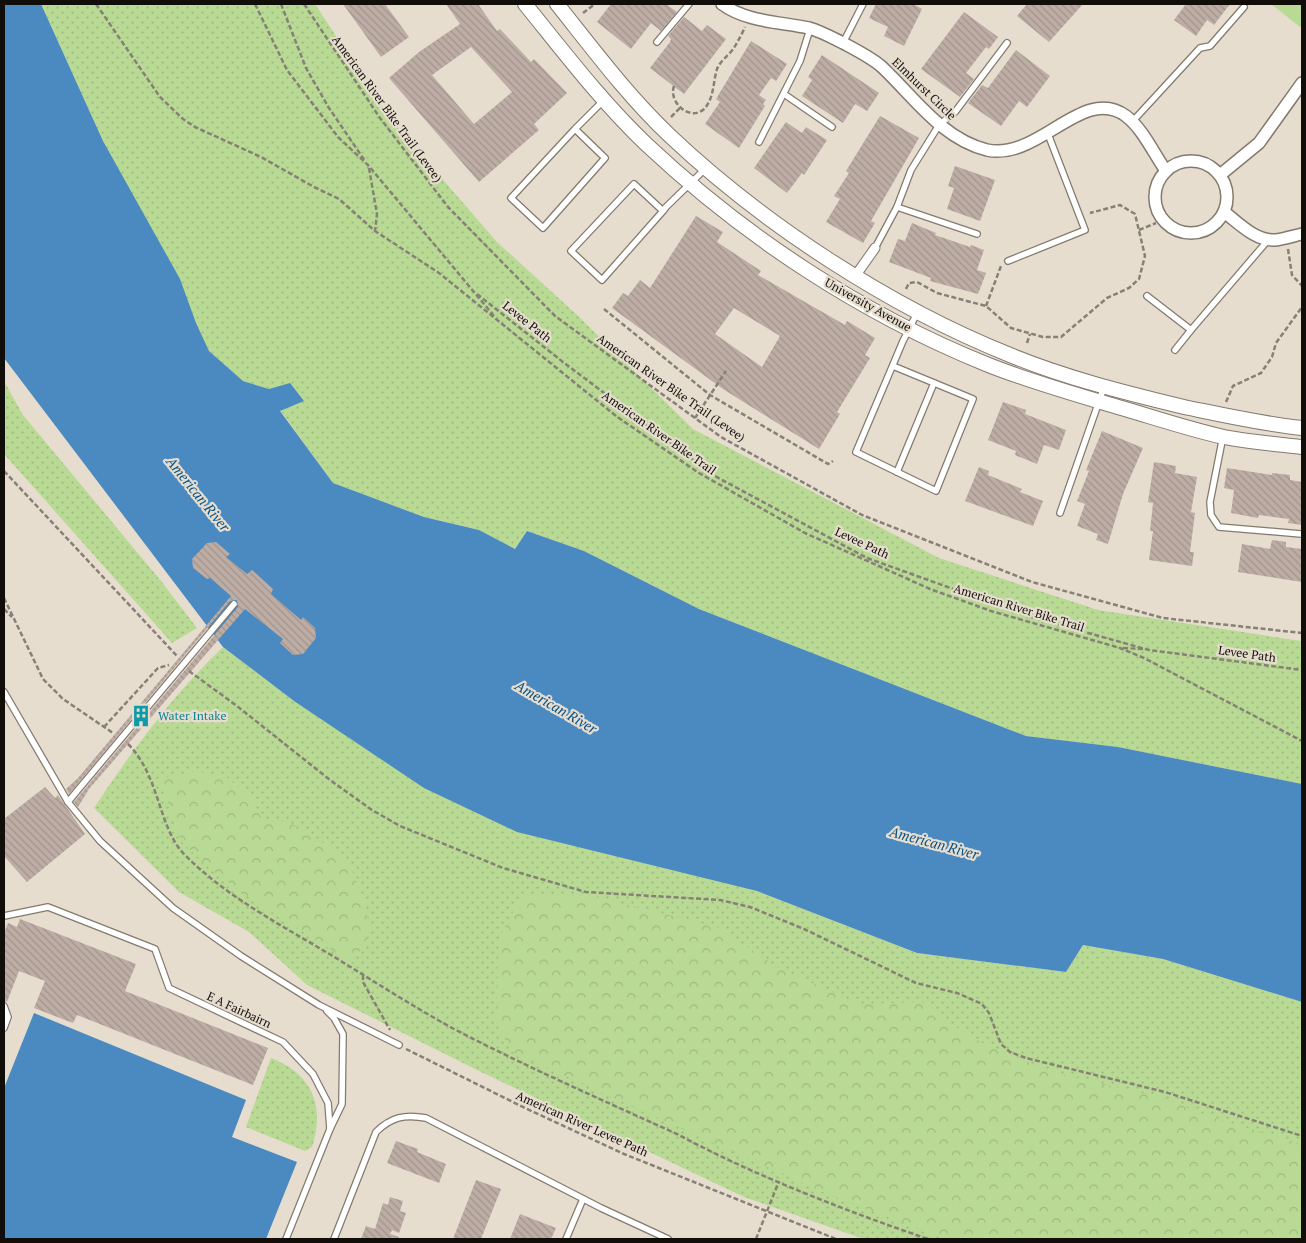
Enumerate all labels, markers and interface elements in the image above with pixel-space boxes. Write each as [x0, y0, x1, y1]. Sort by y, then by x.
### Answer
street label: American River Bike Trail (Levee) [329, 32, 446, 185]
street label: Elmhurst Circle [889, 54, 959, 123]
street label: University Avenue [822, 275, 914, 335]
street label: Levee Path [500, 298, 555, 345]
street label: American River Bike Trail (Levee) [594, 331, 748, 445]
street label: American River Bike Trail [599, 388, 719, 478]
water label: American River [162, 452, 235, 536]
street label: Levee Path [833, 524, 892, 562]
street label: American River Bike Trail [952, 580, 1087, 635]
street label: Levee Path [1217, 642, 1277, 665]
water label: American River [511, 675, 601, 738]
building icon: Water Intake [128, 703, 154, 729]
place label: Water Intake [158, 708, 226, 723]
water label: American River [887, 821, 981, 864]
street label: E A Fairbairn [205, 988, 274, 1031]
street label: American River Levee Path [514, 1088, 651, 1160]

